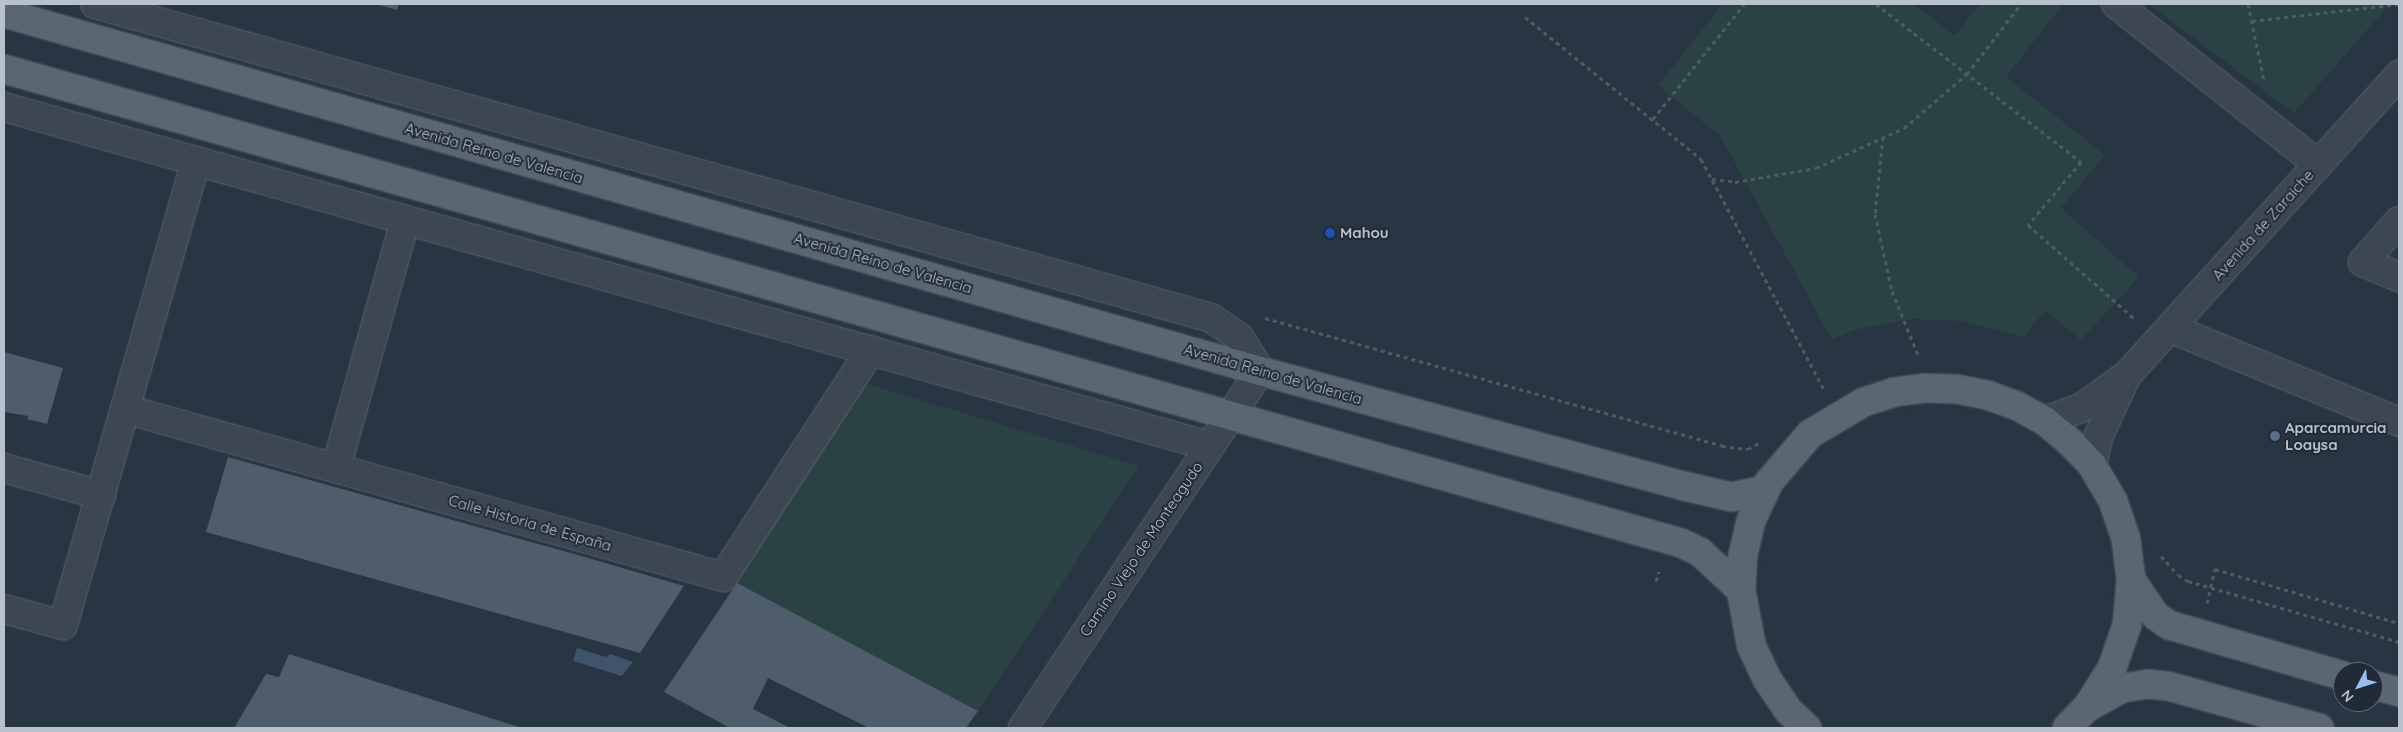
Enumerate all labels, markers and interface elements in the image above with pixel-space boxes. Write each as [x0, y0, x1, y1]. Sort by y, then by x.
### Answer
street label: Avenida Reino de Valencia [403, 119, 585, 187]
street label: Avenida de Zaraiche [2209, 166, 2317, 284]
place label: Mahou [1340, 224, 1389, 242]
marker: Mahou [1324, 227, 1336, 239]
street label: Avenida Reino de Valencia [792, 229, 974, 297]
street label: Avenida Reino de Valencia [1182, 340, 1364, 408]
place label: Aparcamurcia Loaysa [2285, 418, 2386, 453]
marker: Aparcamurcia Loaysa [2269, 430, 2281, 442]
street label: Camino Viejo de Monteagudo [1076, 458, 1206, 640]
street label: Calle Historia de España [446, 491, 614, 555]
north arrow [2333, 662, 2383, 712]
text: N [2337, 686, 2357, 706]

